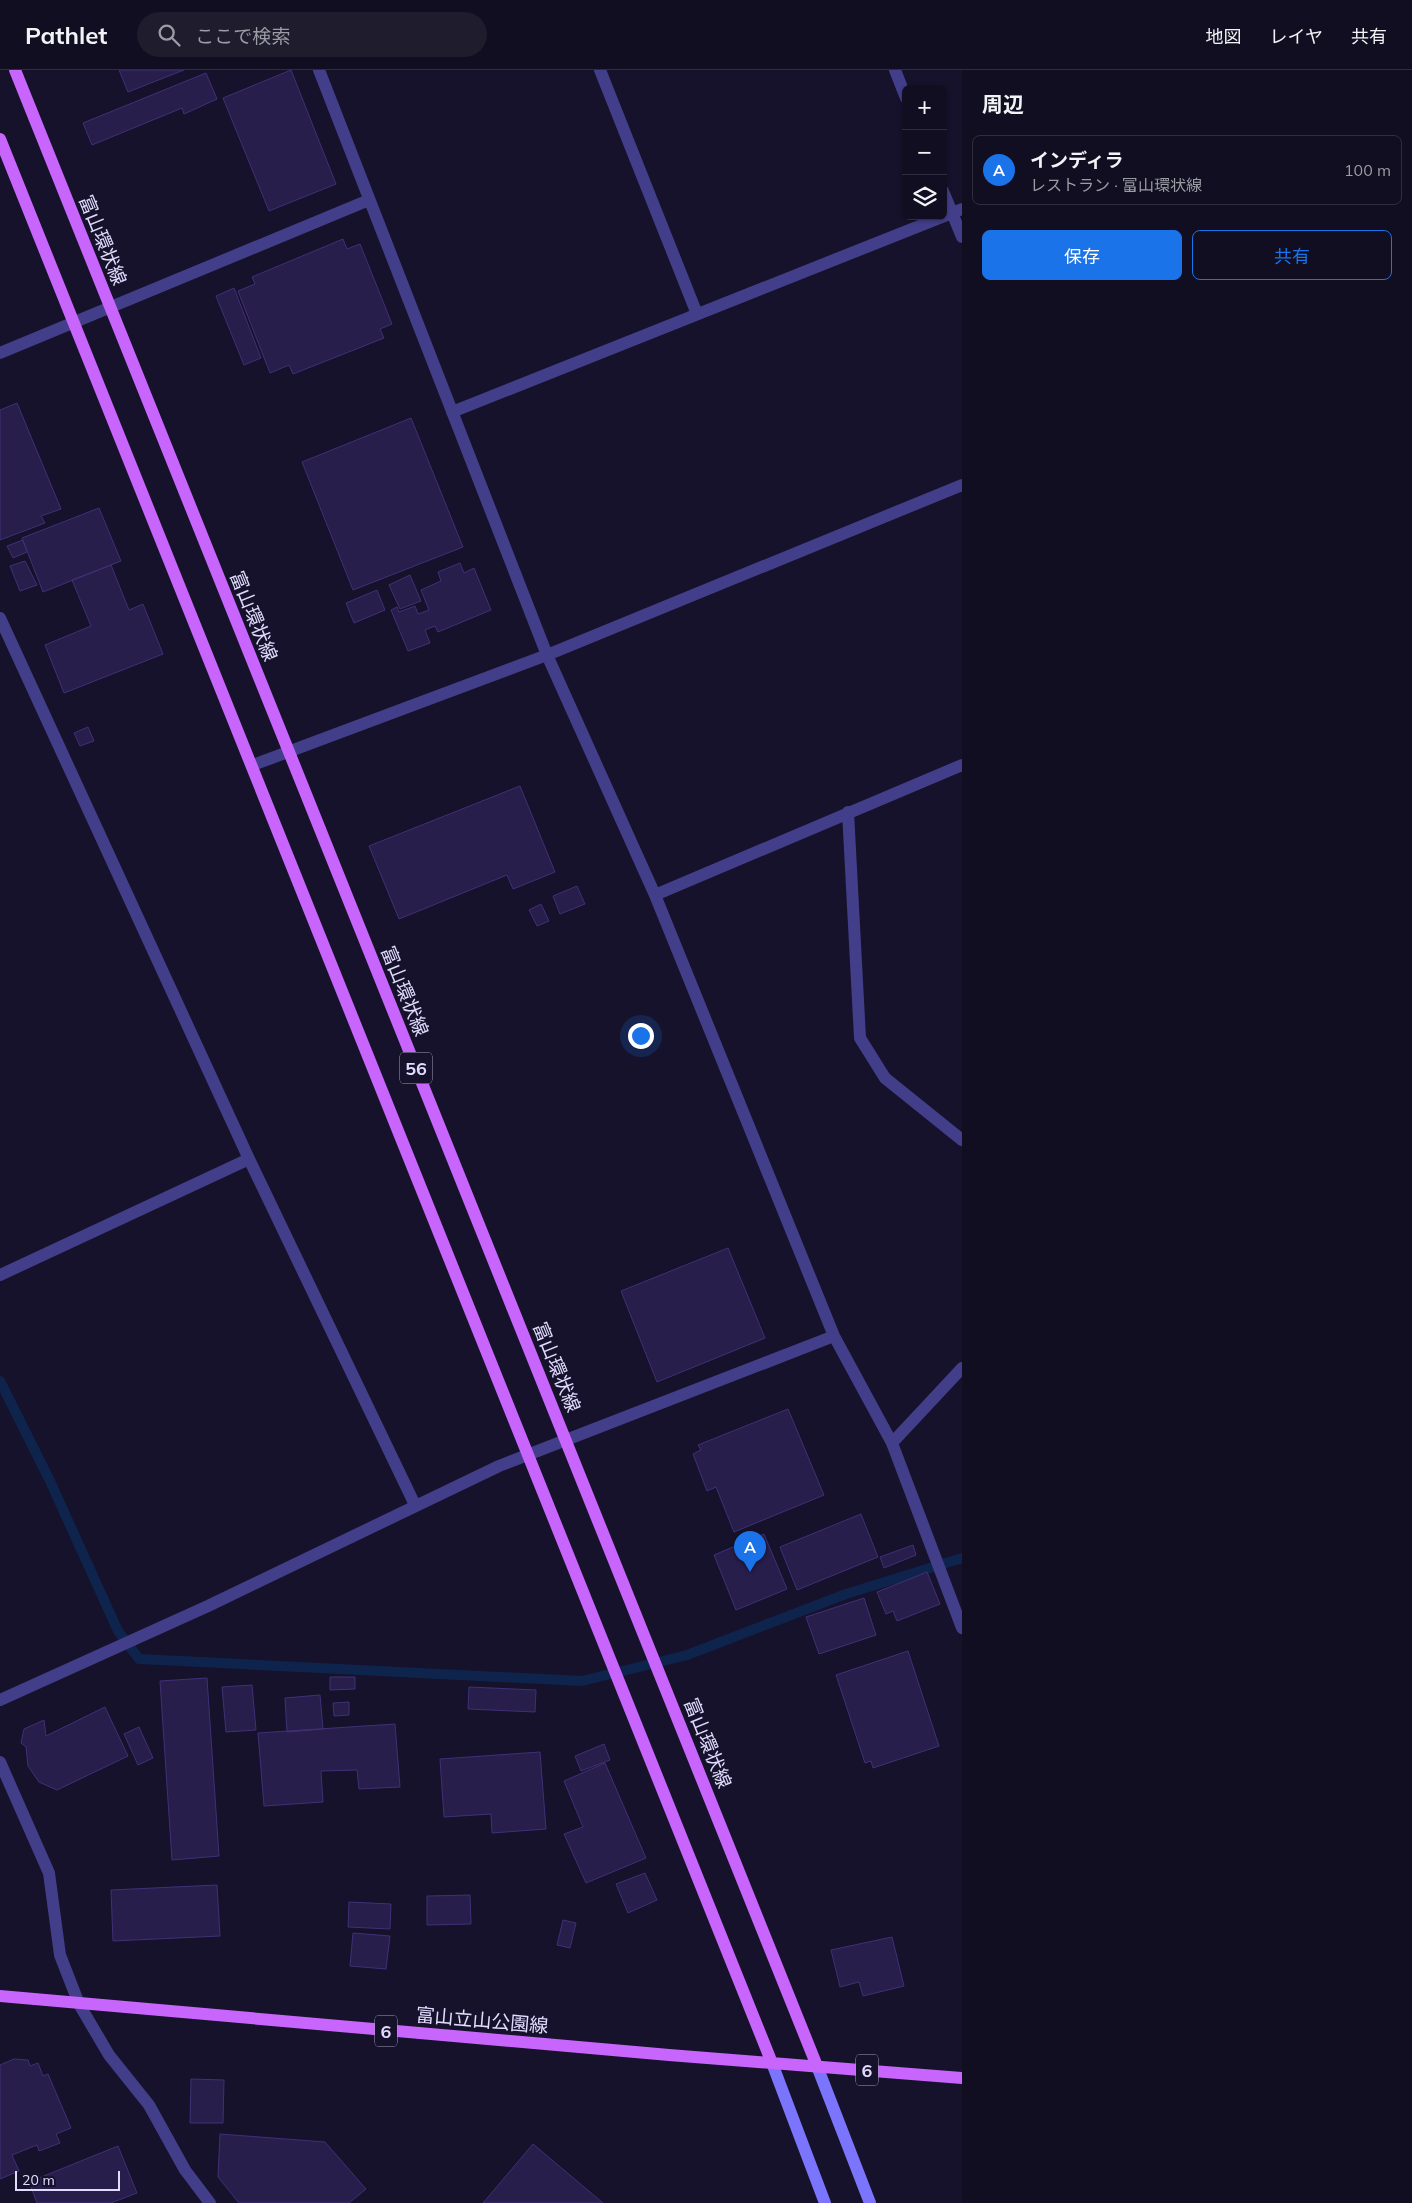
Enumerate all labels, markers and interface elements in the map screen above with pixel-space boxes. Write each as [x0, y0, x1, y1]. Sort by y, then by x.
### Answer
search box [137, 12, 487, 57]
text: Pathlet [25, 20, 107, 50]
icon: search [155, 21, 183, 49]
text: ここで検索 [195, 24, 290, 48]
text: 地図 [1206, 25, 1242, 48]
text: レイヤ [1270, 25, 1323, 48]
text: 共有 [1351, 25, 1387, 48]
map controls [902, 85, 947, 220]
button: + [902, 85, 947, 130]
text: 周辺 [982, 91, 1024, 117]
button: − [902, 130, 947, 175]
text: インディラ [1030, 148, 1124, 172]
text: A [993, 160, 1005, 180]
text: 100 m [1344, 160, 1391, 180]
button: layers [902, 175, 947, 220]
text: レストラン · 富山環状線 [1030, 175, 1202, 195]
street label: 富山環状線 [74, 191, 132, 289]
button: 保存 [982, 230, 1182, 280]
button: 共有 [1192, 230, 1392, 280]
street label: 富山環状線 [225, 567, 283, 665]
street label: 富山環状線 [376, 942, 434, 1040]
your location [628, 1023, 654, 1049]
road number: 56 [400, 1052, 432, 1084]
street label: 富山環状線 [528, 1318, 586, 1416]
pin: A [734, 1531, 766, 1572]
street label: 富山環状線 [679, 1694, 737, 1792]
street label: 富山立山公園線 [415, 2002, 549, 2038]
road number: 6 [375, 2015, 397, 2046]
road number: 6 [856, 2054, 878, 2086]
scale bar [15, 2168, 120, 2191]
text: 20 m [22, 2171, 55, 2189]

